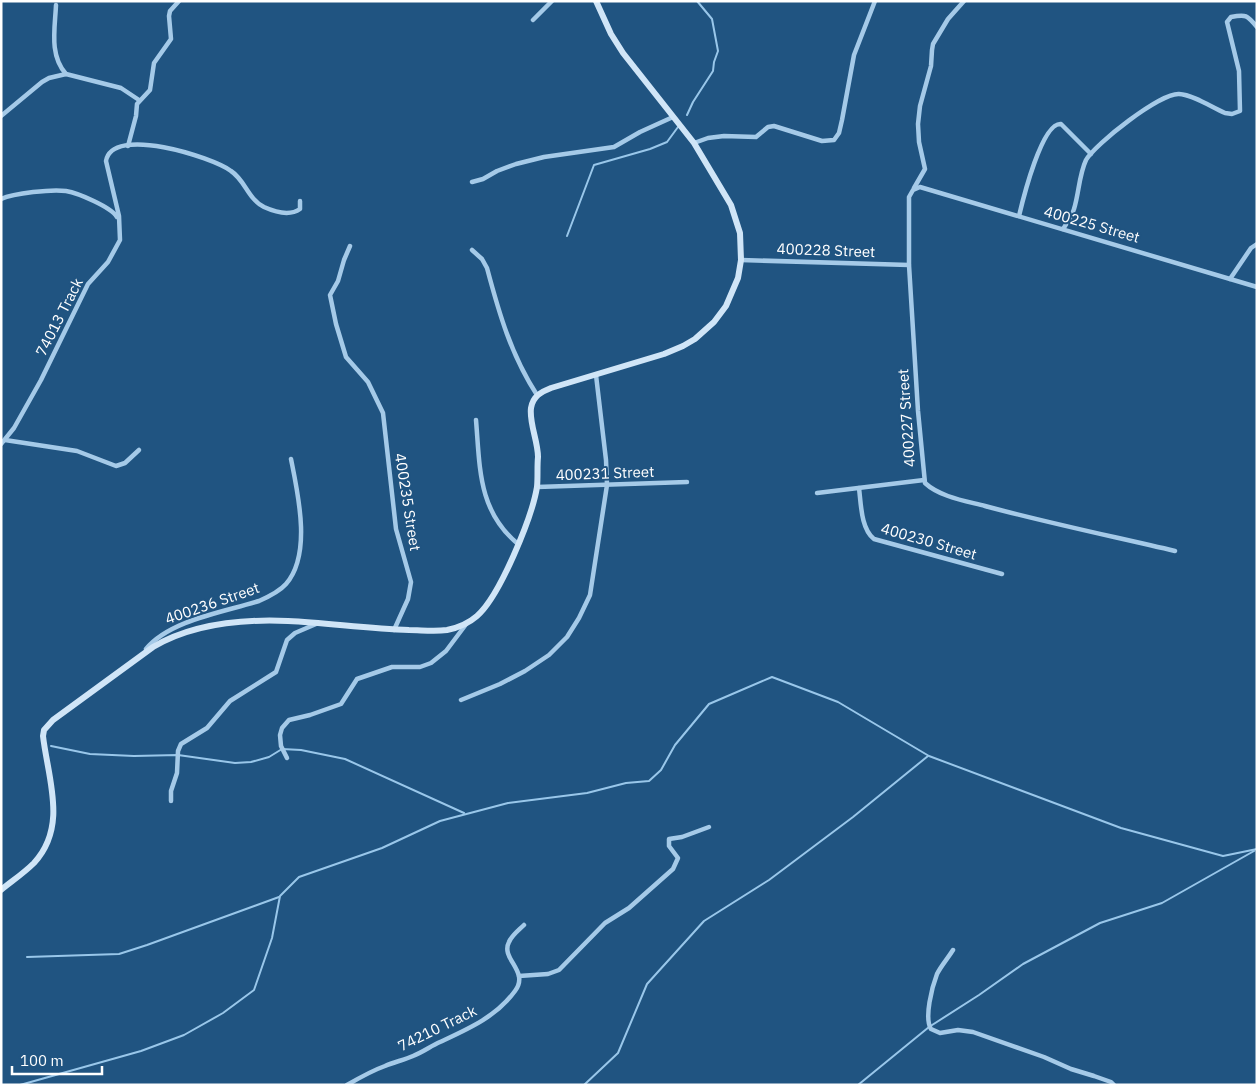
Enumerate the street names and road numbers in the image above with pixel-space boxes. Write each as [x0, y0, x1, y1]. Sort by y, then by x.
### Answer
street label: 400225 Street [1042, 201, 1142, 247]
street label: 400228 Street [776, 239, 876, 261]
street label: 74013 Track [31, 275, 87, 359]
street label: 400227 Street [893, 368, 919, 468]
street label: 400235 Street [391, 452, 425, 552]
street label: 400231 Street [555, 462, 655, 484]
street label: 400230 Street [879, 518, 979, 564]
street label: 400236 Street [162, 578, 262, 628]
street label: 74210 Track [394, 1001, 480, 1055]

